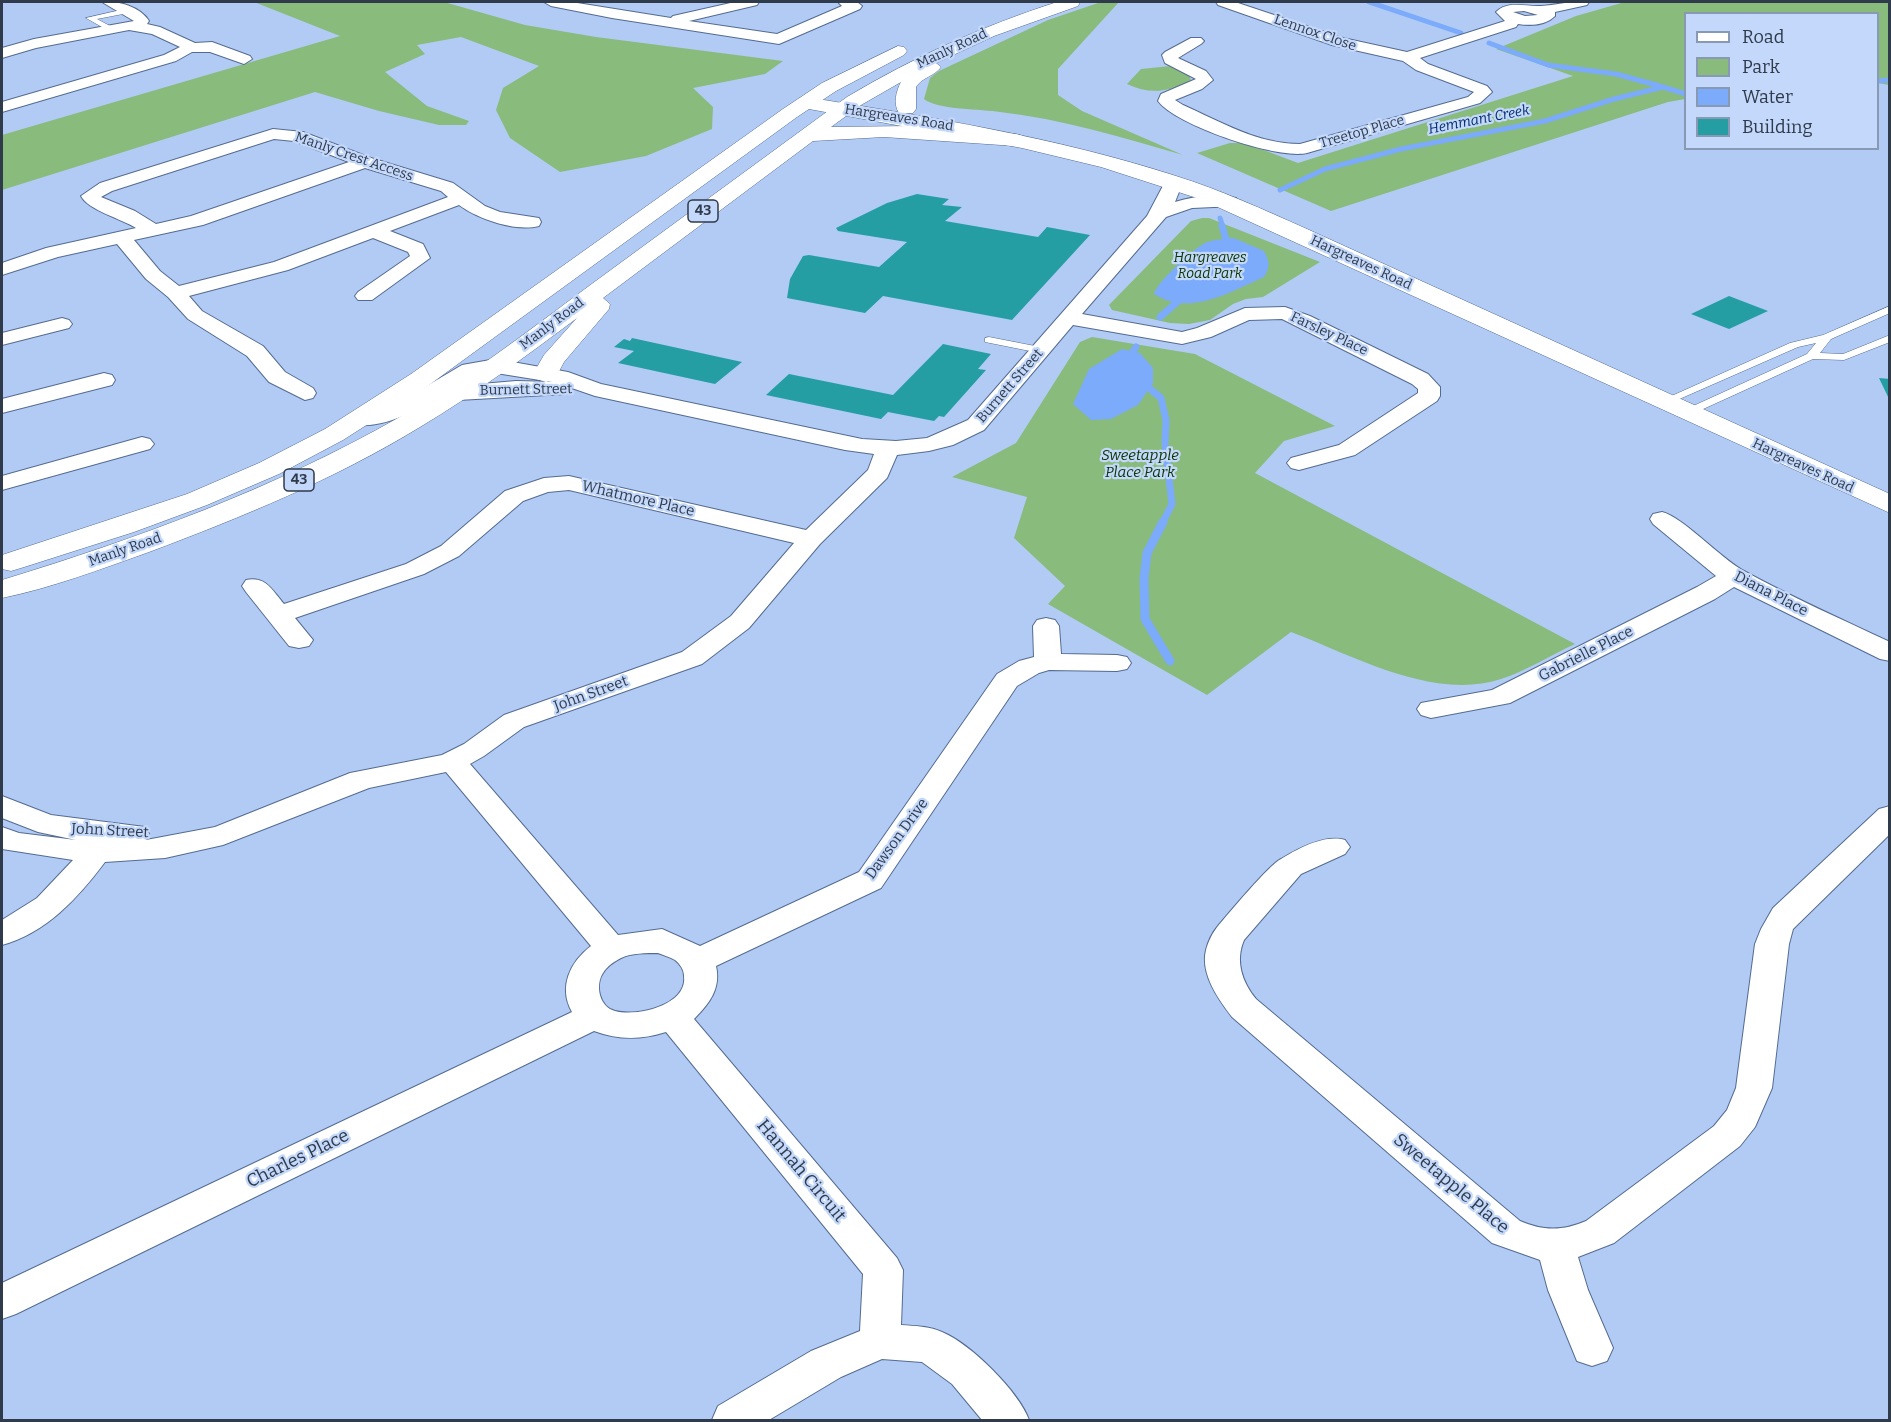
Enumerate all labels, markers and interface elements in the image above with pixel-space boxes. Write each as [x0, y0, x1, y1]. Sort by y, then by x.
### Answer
street label: Lennox Close [1272, 11, 1358, 55]
legend [1684, 12, 1879, 150]
street label: Manly Road [914, 25, 990, 73]
text: Road [1742, 26, 1784, 48]
text: Park [1742, 56, 1780, 78]
text: Water [1742, 86, 1793, 108]
street label: Hargreaves Road [843, 101, 955, 135]
water label: Hemmant Creek [1427, 102, 1531, 138]
street label: Treetop Place [1318, 112, 1406, 152]
text: Building [1742, 116, 1813, 138]
street label: Manly Crest Access [293, 129, 415, 185]
road number: 43 [688, 200, 718, 222]
street label: Hargreaves Road [1308, 232, 1414, 294]
park label: Hargreaves Road Park [1173, 250, 1247, 282]
street label: Manly Road [517, 295, 587, 353]
street label: Farsley Place [1288, 309, 1370, 359]
street label: Burnett Street [973, 346, 1047, 426]
street label: Burnett Street [480, 381, 572, 399]
street label: Hargreaves Road [1750, 435, 1856, 497]
park label: Sweetapple Place Park [1101, 447, 1179, 482]
road number: 43 [284, 469, 314, 491]
street label: Whatmore Place [580, 477, 696, 521]
street label: Manly Road [86, 530, 164, 570]
street label: Diana Place [1731, 568, 1811, 620]
street label: Gabrielle Place [1536, 623, 1636, 685]
street label: John Street [551, 672, 631, 716]
street label: Dawson Drive [862, 795, 932, 883]
street label: John Street [71, 820, 149, 842]
street label: Hannah Circuit [752, 1115, 850, 1227]
street label: Charles Place [243, 1125, 353, 1193]
street label: Sweetapple Place [1389, 1129, 1513, 1239]

